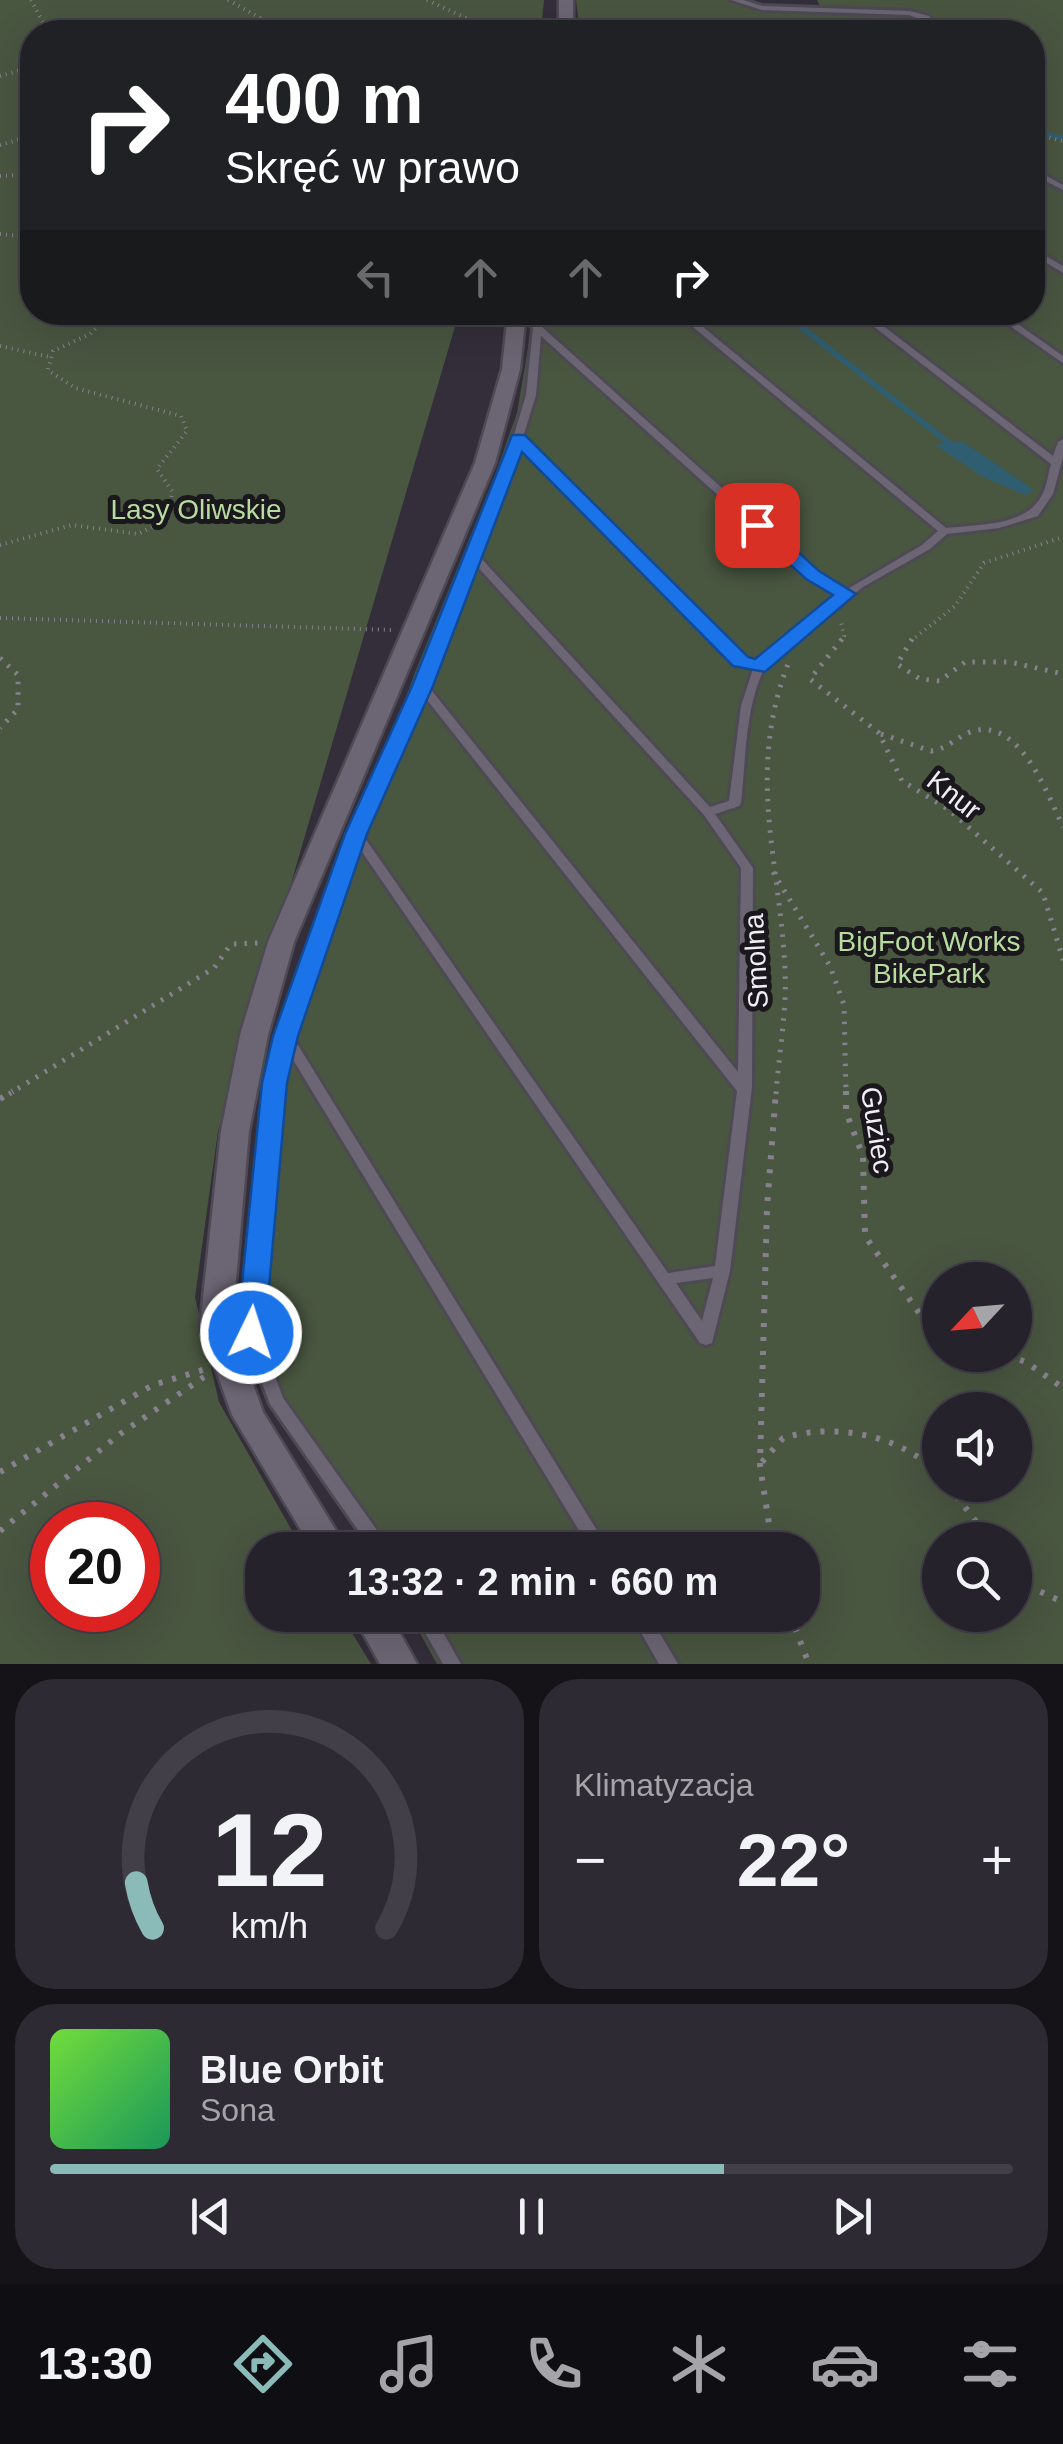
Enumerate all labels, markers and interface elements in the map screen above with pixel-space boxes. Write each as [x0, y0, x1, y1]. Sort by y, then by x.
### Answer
icon: right [60, 60, 190, 190]
text: 400 m [225, 60, 423, 138]
text: Skręć w prawo [225, 142, 520, 193]
icon: left [348, 250, 403, 305]
icon: ahead [453, 250, 508, 305]
icon: ahead [558, 250, 613, 305]
icon: right [663, 250, 718, 305]
pin [715, 483, 800, 568]
park label: Lasy Oliwskie [110, 494, 282, 525]
icon: arrive [730, 498, 785, 553]
street label: Knur [921, 765, 987, 825]
street label: Smolna [738, 912, 774, 1009]
park label: BigFoot Works BikePark [837, 926, 1021, 989]
street label: Guziec [855, 1085, 899, 1175]
north arrow [922, 1262, 1032, 1372]
map controls [922, 1262, 1032, 1632]
position arrow [199, 1281, 303, 1385]
button: sound [922, 1392, 1032, 1502]
speed limit sign: 20 [30, 1502, 160, 1632]
button: search [922, 1522, 1032, 1632]
text: 13:32 · 2 min · 660 m [347, 1561, 718, 1603]
text: Klimatyzacja [574, 1767, 754, 1803]
text: 12 [212, 1792, 327, 1908]
text: 22° [737, 1818, 850, 1902]
text: − [574, 1829, 606, 1891]
text: + [981, 1829, 1013, 1891]
text: km/h [231, 1906, 308, 1946]
text: Blue Orbit [200, 2049, 384, 2091]
text: Sona [200, 2092, 275, 2128]
icon: previous [183, 2189, 238, 2244]
icon: pause [504, 2189, 559, 2244]
icon: next [825, 2189, 880, 2244]
icon: directions [228, 2329, 298, 2399]
icon: music [374, 2329, 444, 2399]
icon: phone [519, 2329, 589, 2399]
icon: climate [664, 2329, 734, 2399]
icon: car [810, 2329, 880, 2399]
icon: filters [955, 2329, 1025, 2399]
text: 13:30 [38, 2338, 153, 2389]

